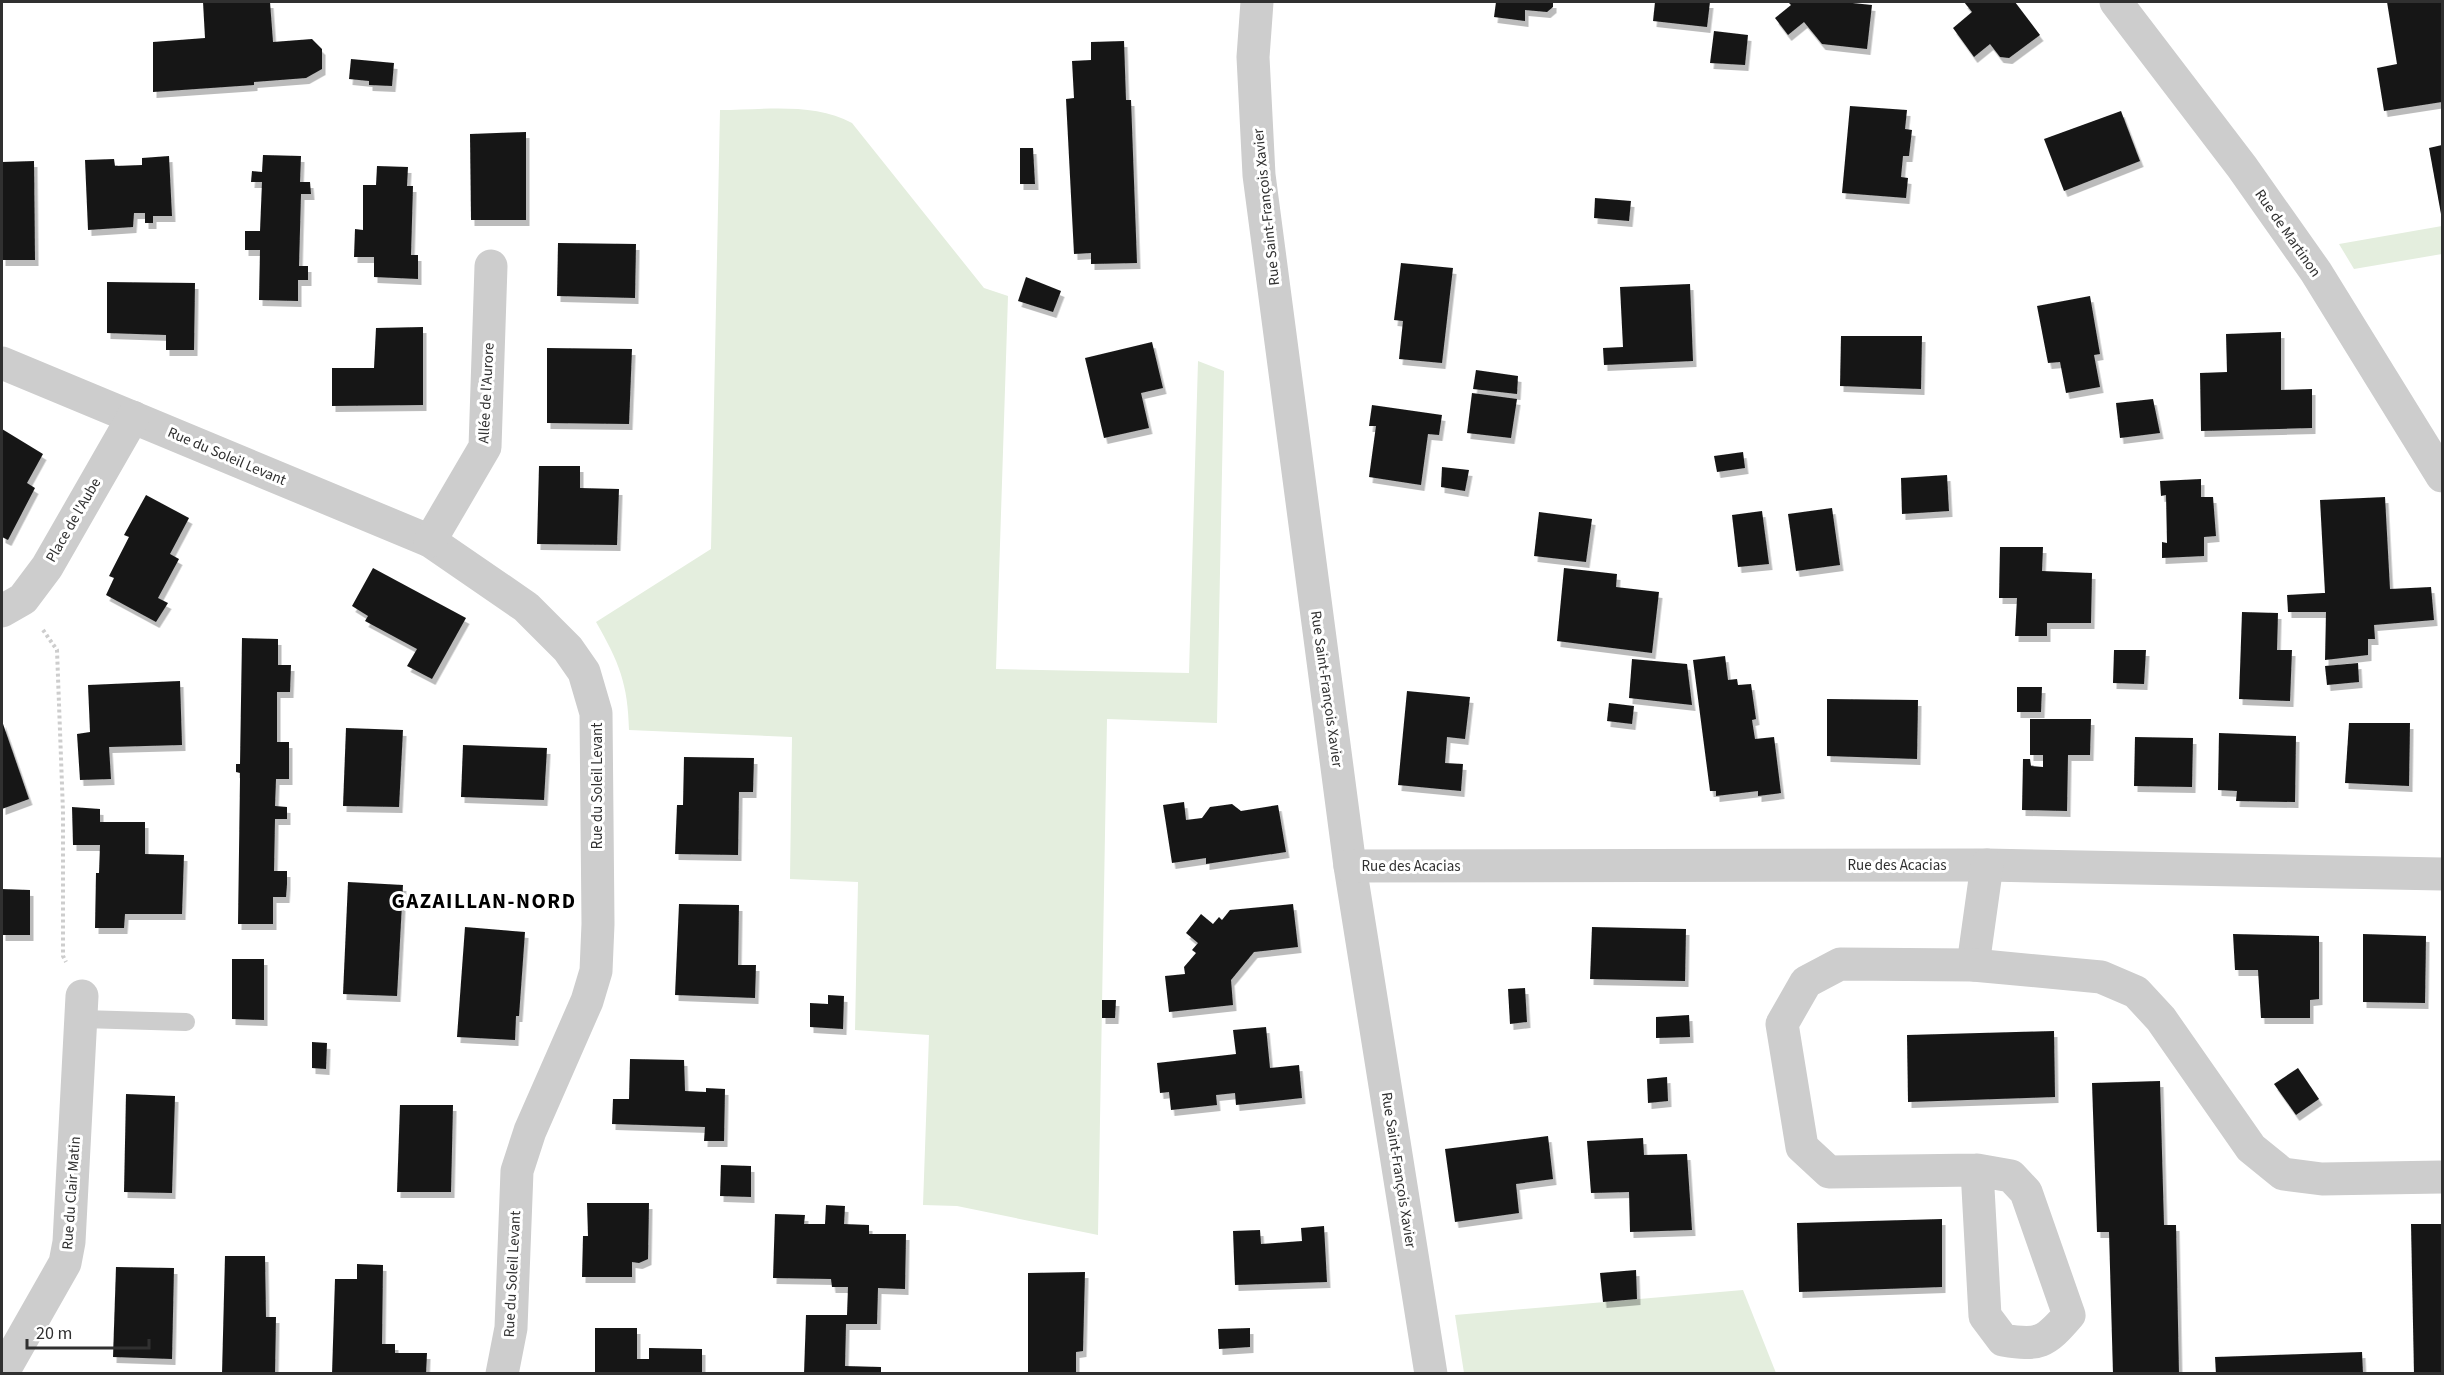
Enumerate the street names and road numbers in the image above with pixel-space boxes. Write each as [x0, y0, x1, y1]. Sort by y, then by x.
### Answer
street label: Rue Saint-François Xavier [1248, 127, 1285, 286]
street label: Rue de Martinon [2249, 185, 2326, 281]
street label: Allée de l'Aurore [473, 342, 500, 444]
street label: Rue du Soleil Levant [164, 422, 289, 491]
street label: Place de l'Aube [41, 474, 106, 566]
street label: Rue Saint-François Xavier [1305, 610, 1348, 769]
street label: Rue du Soleil Levant [587, 723, 608, 849]
street label: Rue des Acacias [1848, 855, 1946, 876]
street label: Rue des Acacias [1362, 856, 1460, 877]
street label: Rue Saint-François Xavier [1376, 1091, 1421, 1250]
street label: Rue du Clair Matin [57, 1136, 86, 1250]
street label: Rue du Soleil Levant [499, 1210, 526, 1338]

